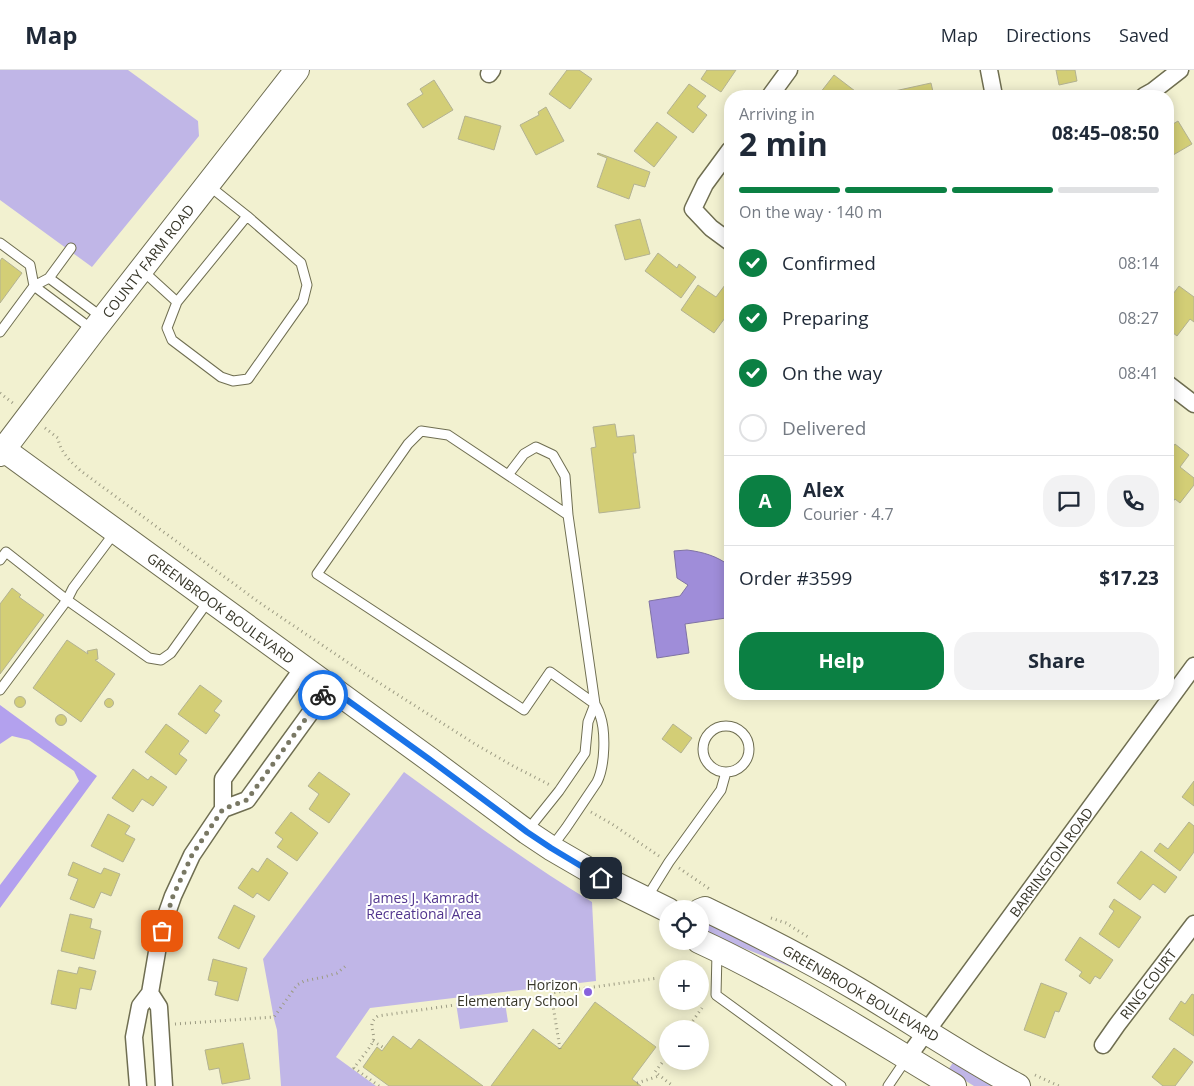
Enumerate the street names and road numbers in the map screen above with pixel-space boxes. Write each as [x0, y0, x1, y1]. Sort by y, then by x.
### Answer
street label: COUNTY FARM ROAD [98, 200, 198, 322]
street label: GREENBROOK BOULEVARD [143, 548, 299, 668]
street label: BARRINGTON ROAD [1005, 803, 1097, 921]
street label: GREENBROOK BOULEVARD [779, 940, 943, 1046]
street label: RING COURT [1115, 945, 1181, 1023]

